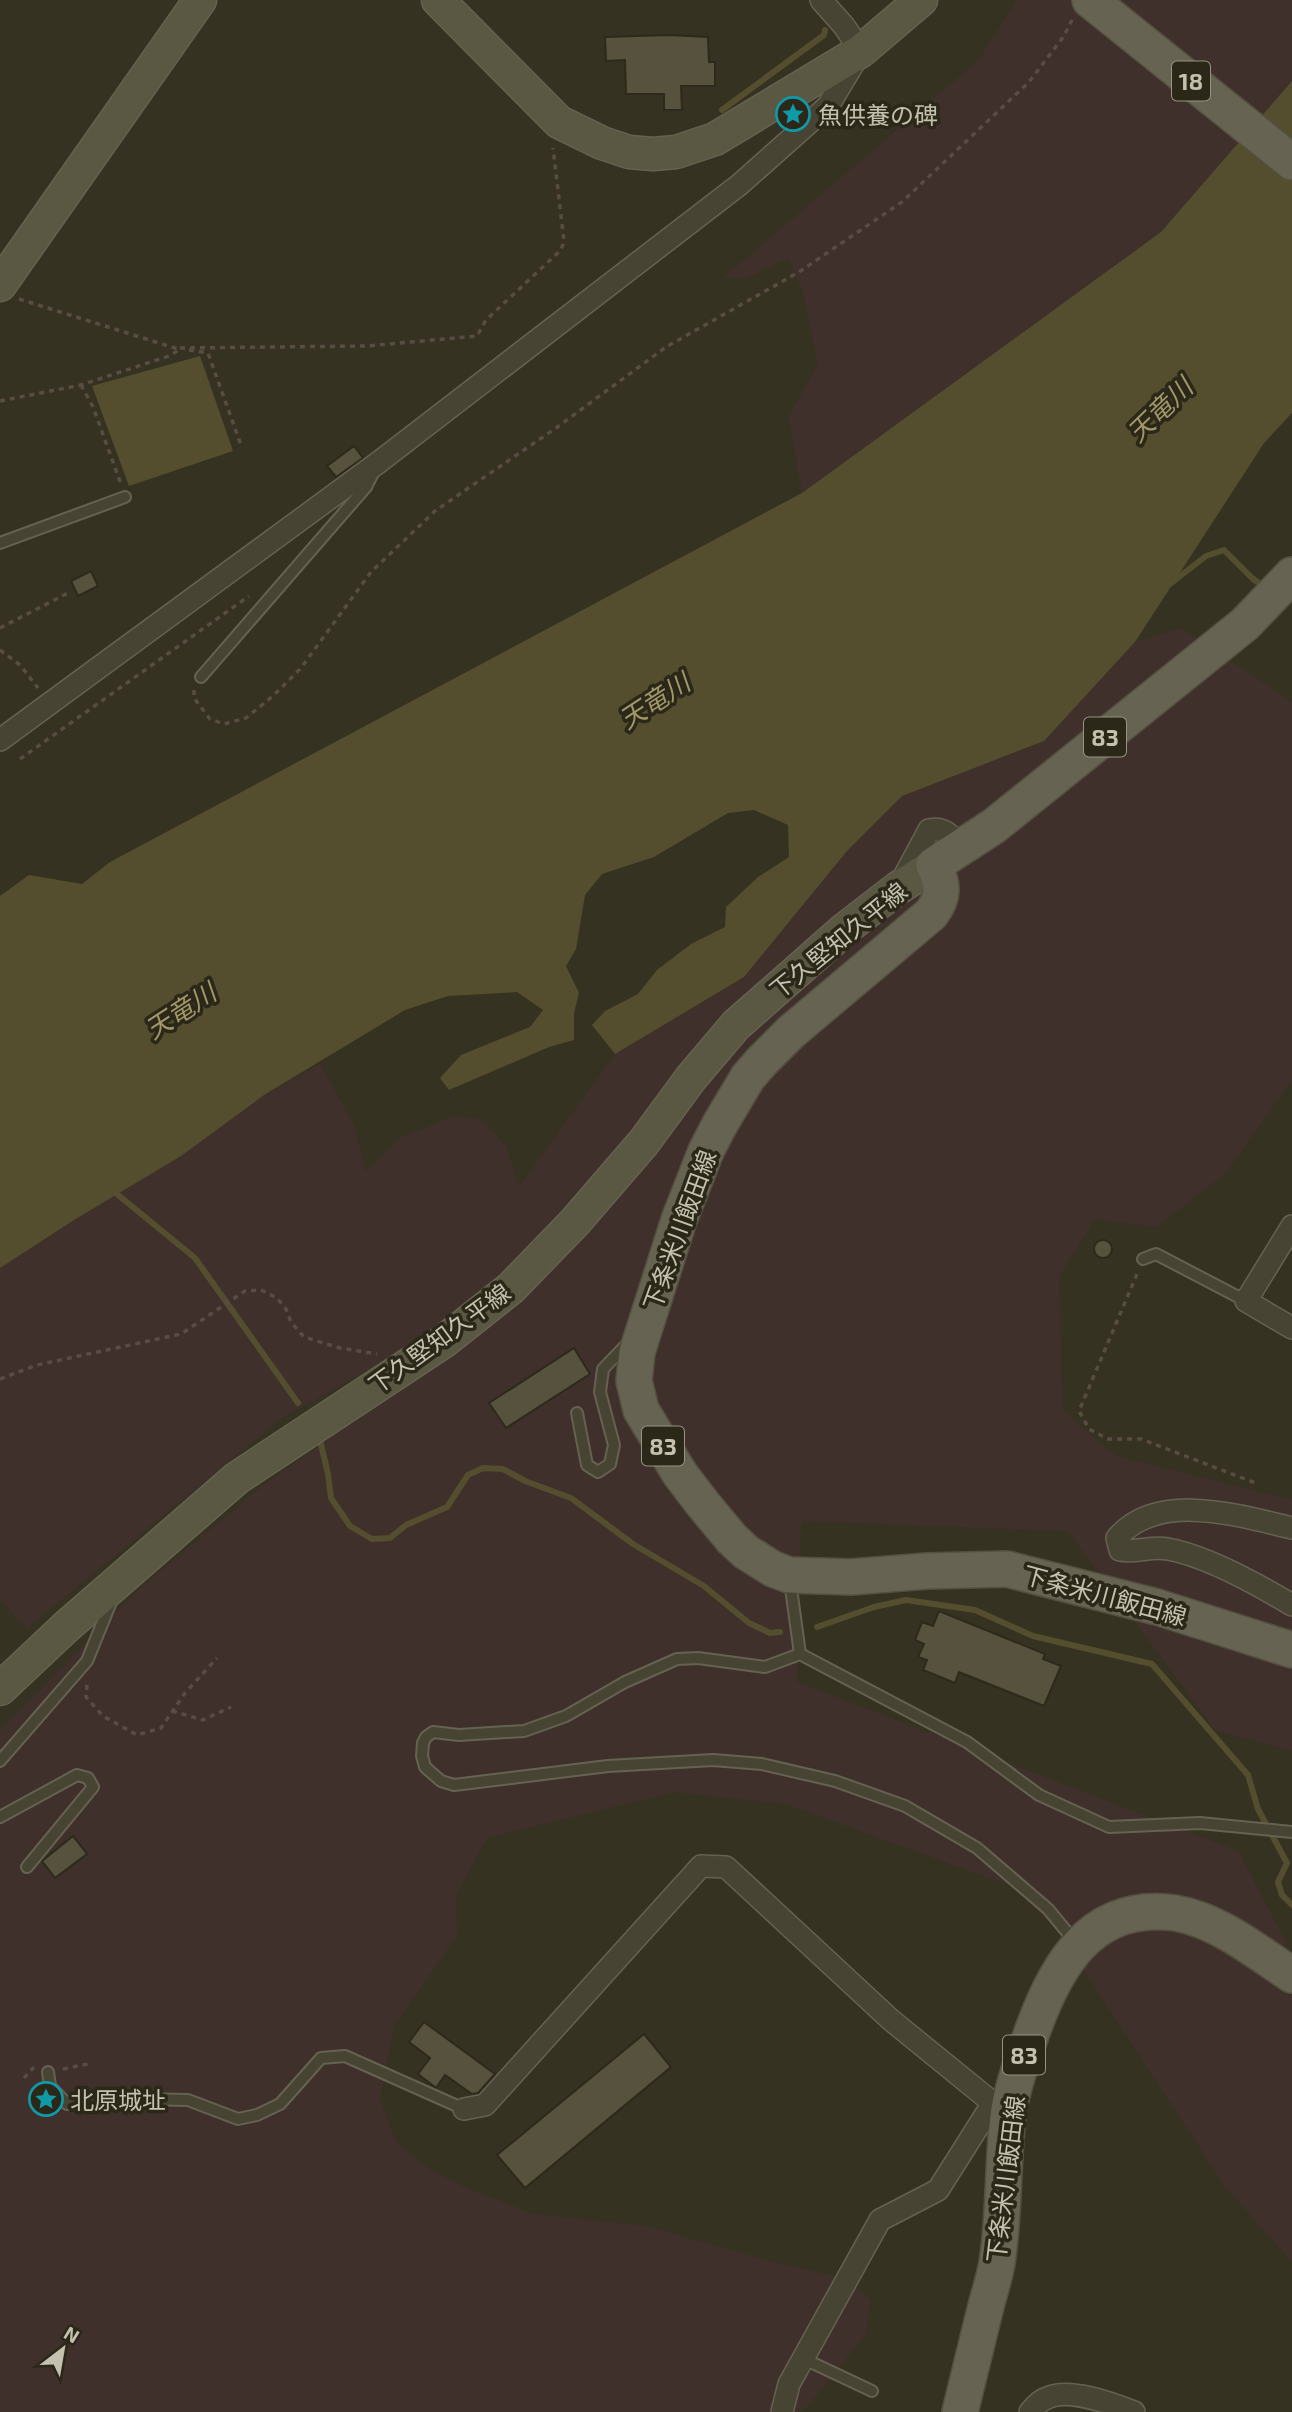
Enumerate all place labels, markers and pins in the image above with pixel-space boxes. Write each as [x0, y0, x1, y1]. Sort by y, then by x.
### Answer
place icon: 魚供養の碑 [774, 95, 812, 133]
place label: 魚供養の碑 [818, 100, 938, 129]
place icon: 北原城址 [27, 2080, 65, 2118]
place label: 北原城址 [70, 2085, 166, 2114]

